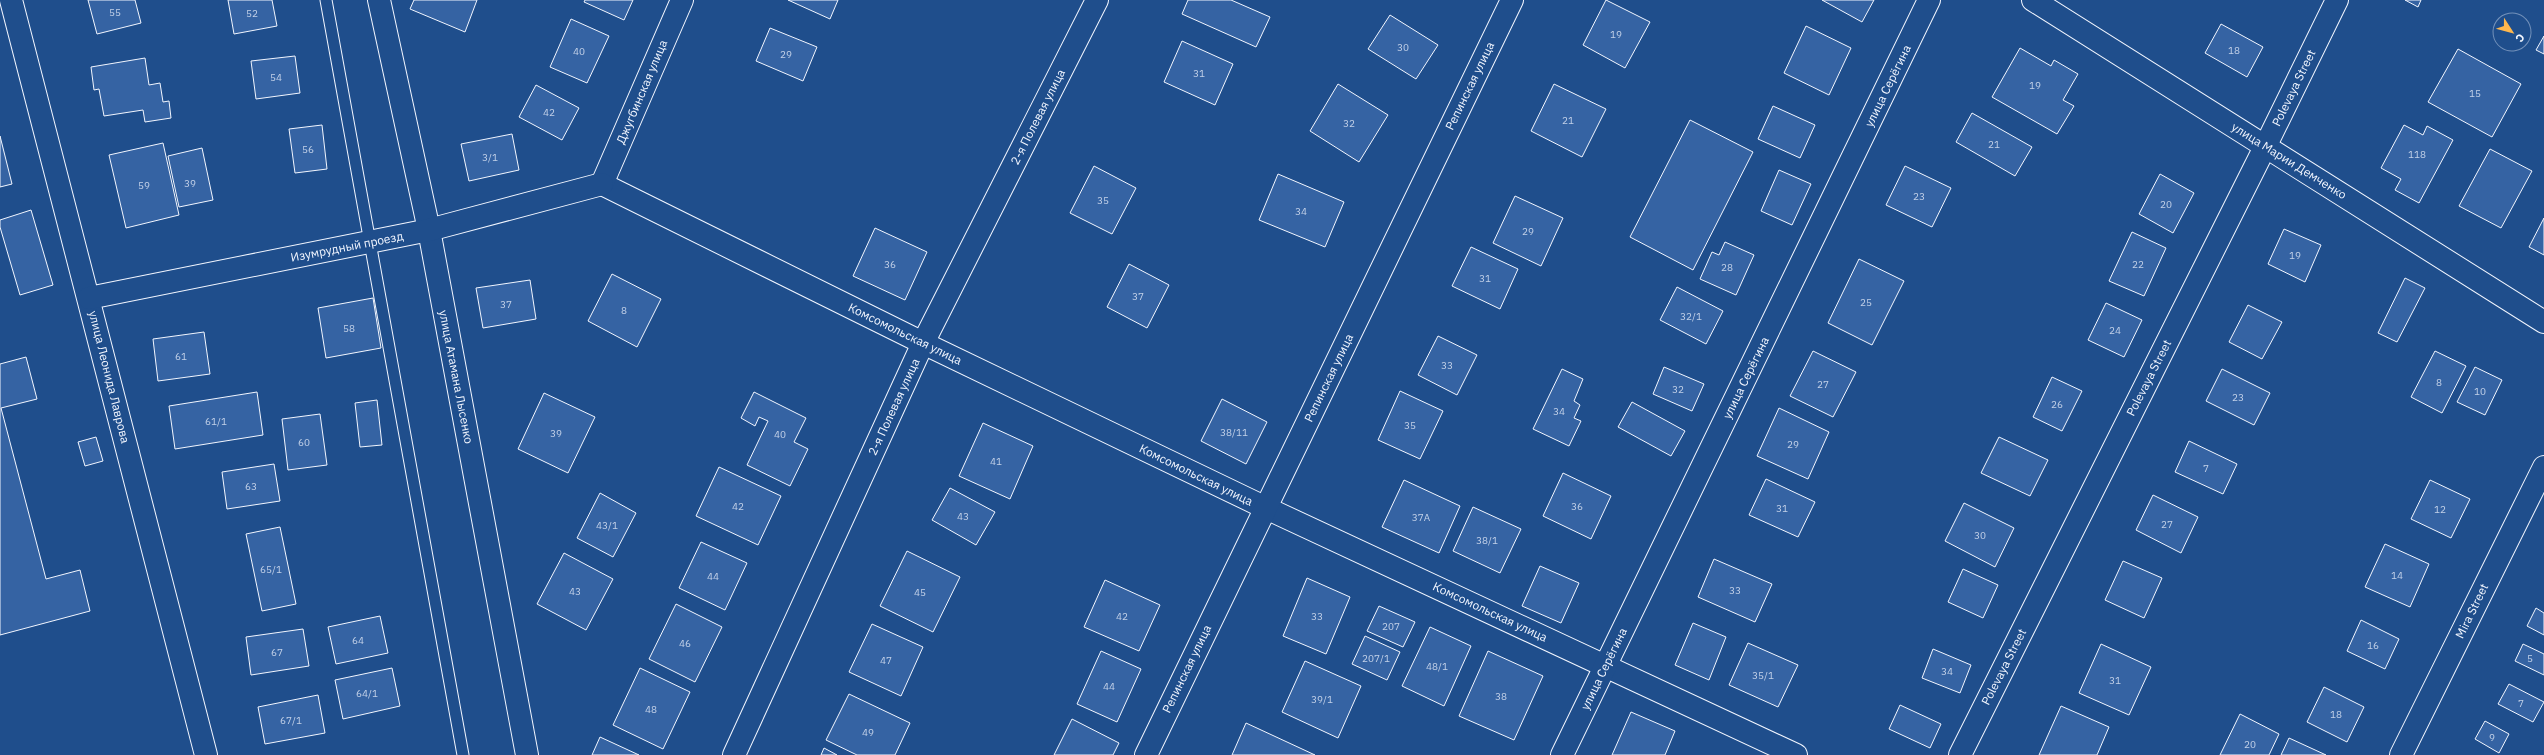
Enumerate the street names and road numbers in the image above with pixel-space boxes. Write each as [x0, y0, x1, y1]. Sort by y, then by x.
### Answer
street label: Джугбинская улица [613, 37, 670, 146]
street label: Репинская улица [1442, 39, 1498, 132]
street label: улица Серёгина [1861, 42, 1914, 129]
street label: Polevaya Street [2268, 47, 2319, 129]
street label: 2-я Полевая улица [1007, 66, 1068, 167]
street label: улица Марии Демченко [2229, 119, 2350, 202]
street label: Изумрудный проезд [289, 228, 405, 265]
street label: Комсомольская улица [846, 299, 965, 368]
street label: улица Леонида Лаврова [86, 309, 133, 445]
street label: улица Атамана Лысенко [436, 309, 477, 445]
street label: Репинская улица [1301, 331, 1357, 424]
street label: улица Серёгина [1719, 334, 1772, 421]
street label: Polevaya Street [2123, 337, 2174, 418]
street label: 2-я Полевая улица [865, 355, 923, 458]
street label: Комсомольская улица [1137, 440, 1256, 509]
street label: Комсомольская улица [1430, 578, 1550, 645]
street label: Mira Street [2452, 581, 2491, 641]
street label: Репинская улица [1159, 622, 1215, 715]
street label: улица Серёгина [1577, 625, 1630, 712]
street label: Polevaya Street [1978, 626, 2029, 707]

